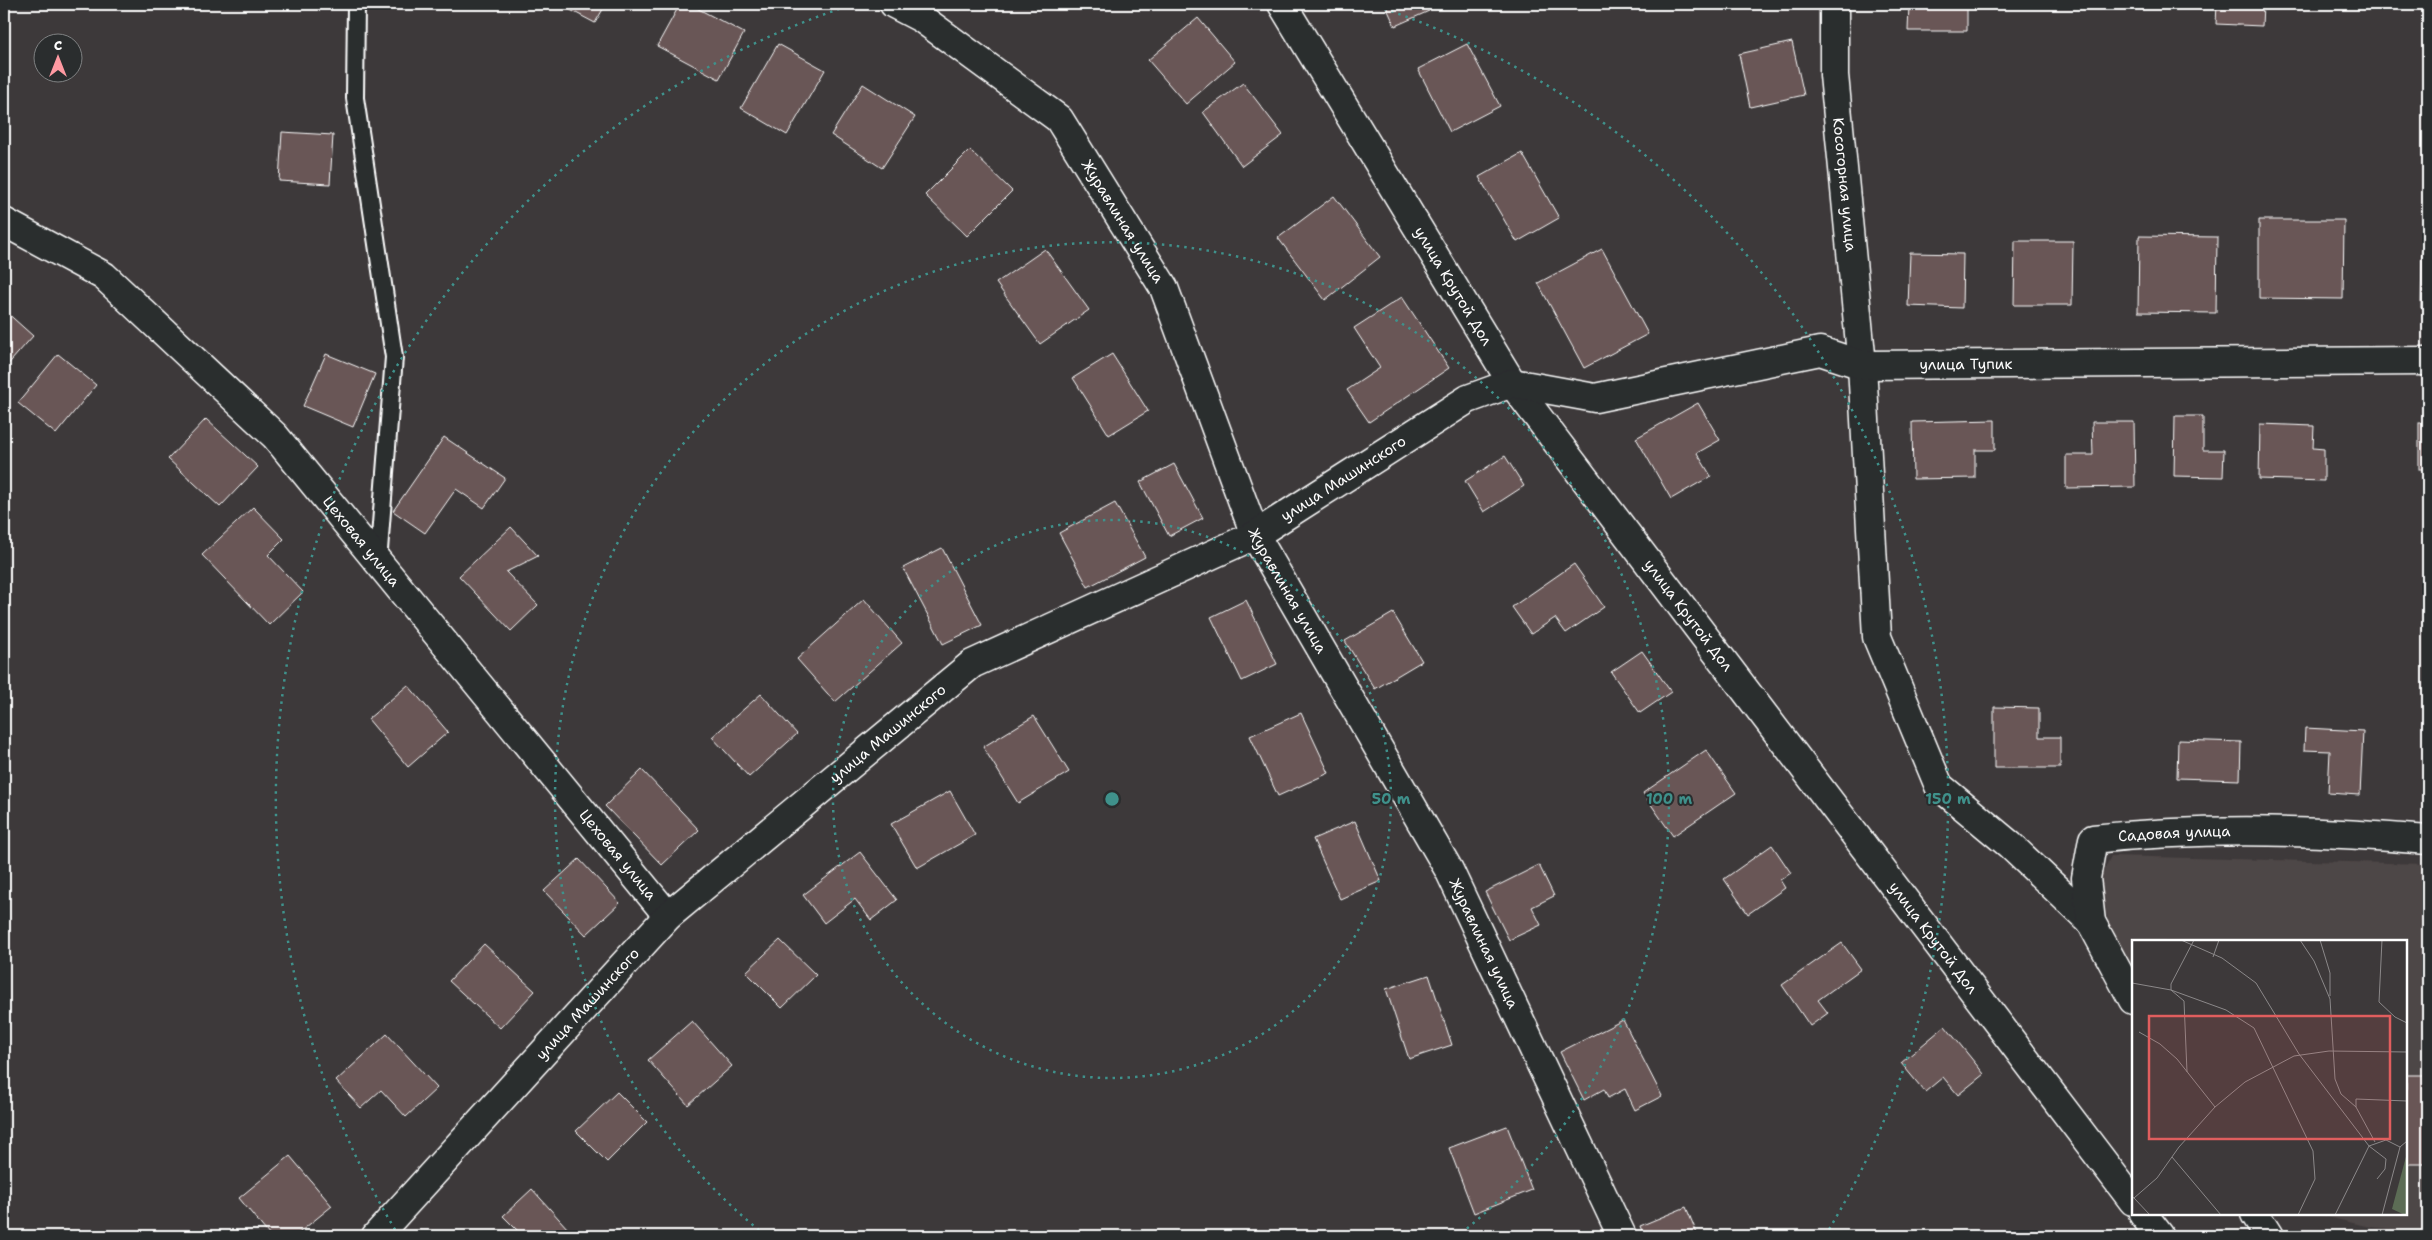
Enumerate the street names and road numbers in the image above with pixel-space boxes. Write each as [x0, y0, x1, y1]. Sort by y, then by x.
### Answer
street label: Косогорная улица [1828, 116, 1861, 253]
street label: Журавлиная улица [1077, 156, 1169, 287]
street label: улица Крутой Дол [1409, 223, 1497, 350]
street label: улица Тупик [1919, 354, 2013, 375]
street label: улица Машинского [1277, 431, 1410, 526]
street label: Цеховая улица [318, 492, 405, 591]
street label: Журавлиная улица [1243, 525, 1332, 658]
street label: улица Крутой Дол [1639, 555, 1738, 676]
street label: улица Машинского [826, 680, 950, 788]
street label: Цеховая улица [575, 805, 661, 905]
street label: Садовая улица [2117, 821, 2231, 847]
street label: Журавлиная улица [1444, 875, 1523, 1012]
street label: улица Крутой Дол [1884, 878, 1983, 999]
street label: улица Машинского [531, 944, 644, 1064]

